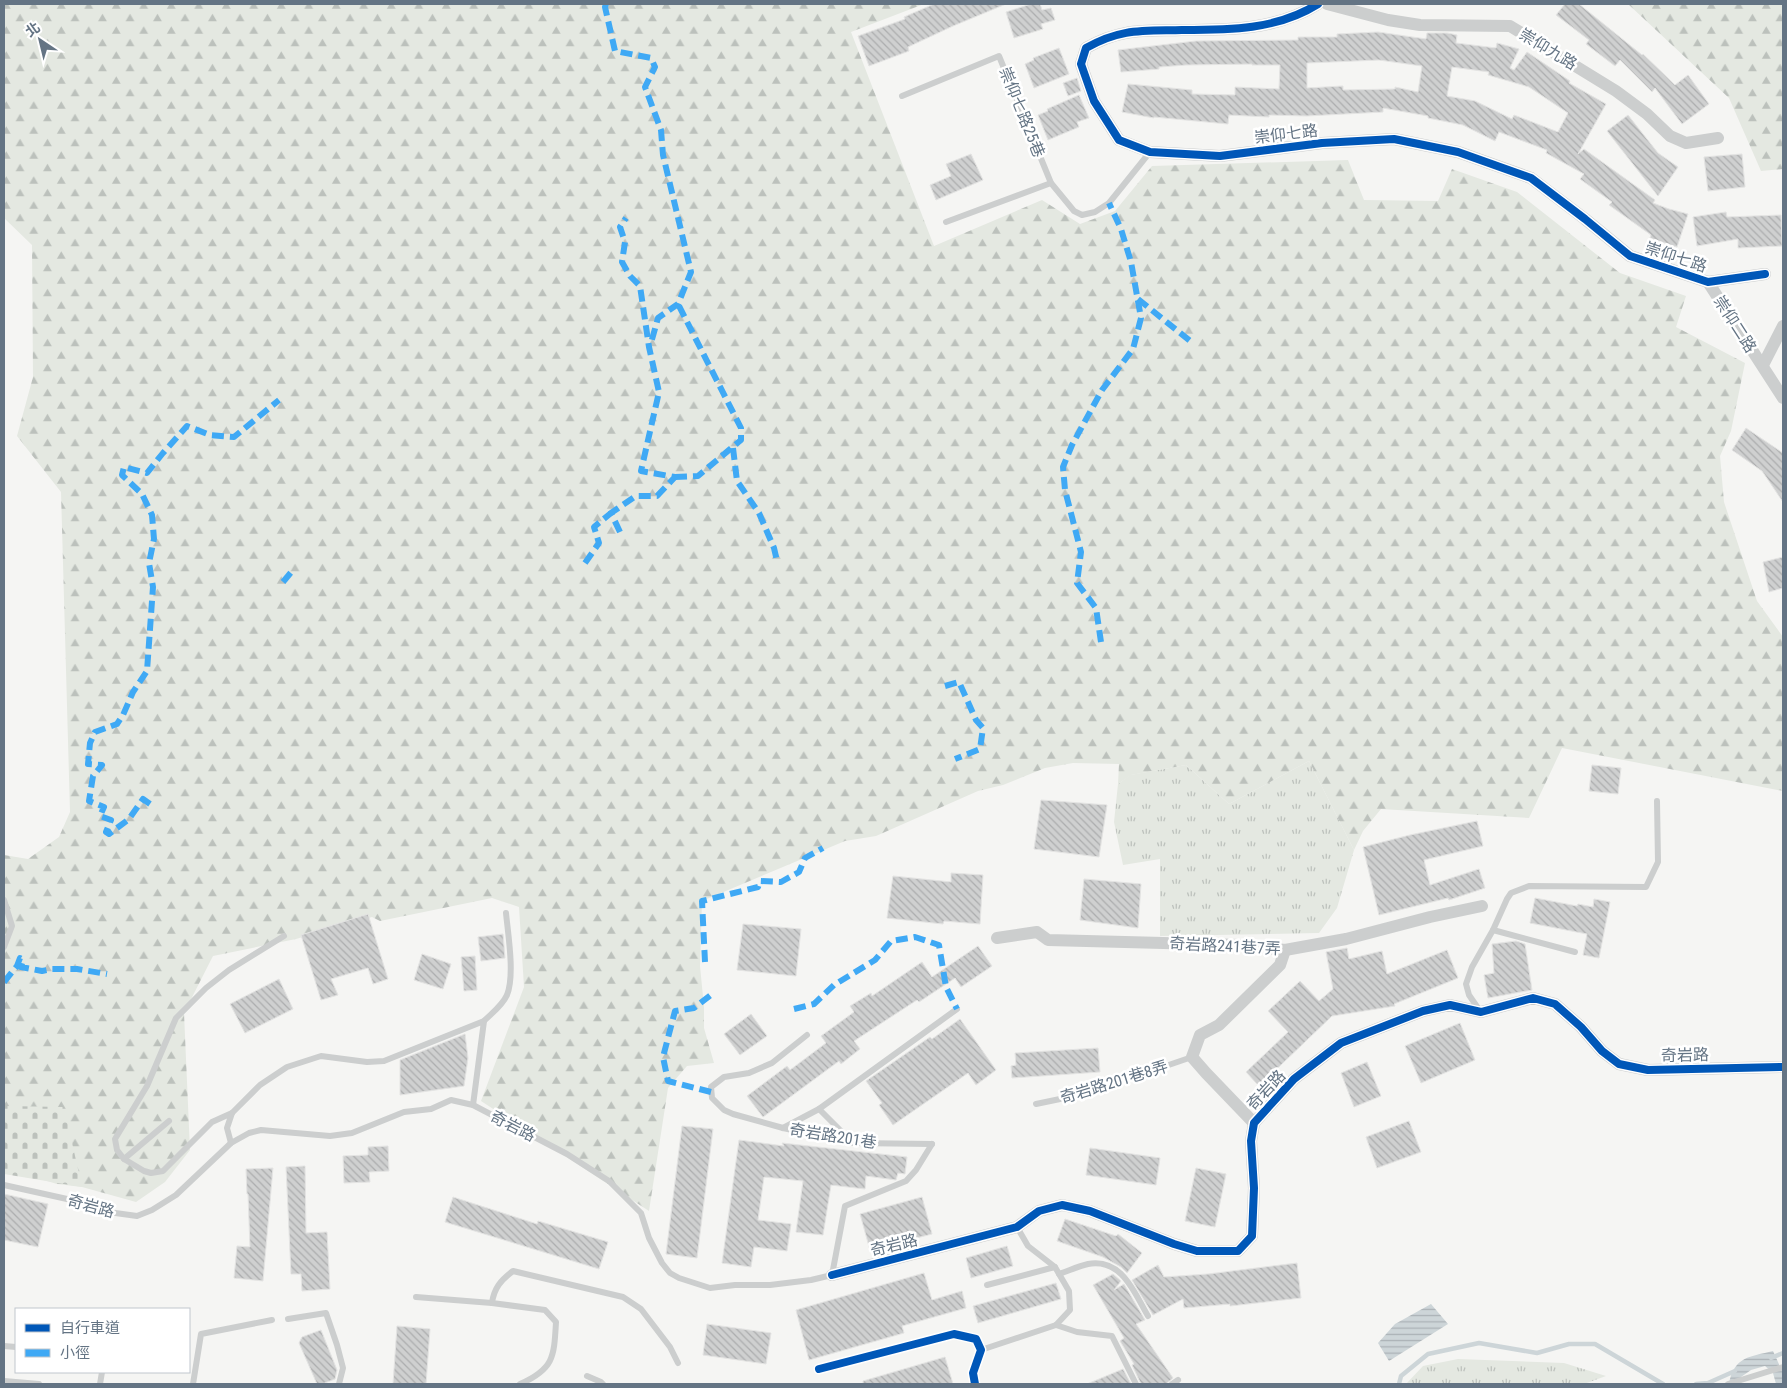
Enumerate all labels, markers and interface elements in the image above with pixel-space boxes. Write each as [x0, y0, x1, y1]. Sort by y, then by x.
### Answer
north arrow [15, 15, 65, 65]
text: 北 [22, 19, 43, 40]
street label: 崇仰九路 [1516, 24, 1580, 74]
street label: 崇仰七路25巷 [995, 64, 1049, 160]
street label: 崇仰七路 [1253, 121, 1319, 147]
street label: 崇仰七路 [1643, 238, 1709, 276]
street label: 崇仰二路 [1710, 292, 1760, 356]
street label: 奇岩路241巷7弄 [1169, 934, 1281, 958]
street label: 奇岩路 [1661, 1045, 1709, 1065]
street label: 奇岩路201巷8弄 [1058, 1057, 1170, 1107]
street label: 奇岩路 [1243, 1066, 1289, 1114]
street label: 奇岩路 [487, 1107, 539, 1145]
street label: 奇岩路201巷 [788, 1120, 878, 1152]
street label: 奇岩路 [65, 1191, 117, 1221]
street label: 奇岩路 [868, 1230, 920, 1260]
legend [15, 1308, 190, 1373]
text: 自行車道 [60, 1319, 120, 1337]
text: 小徑 [60, 1344, 90, 1362]

